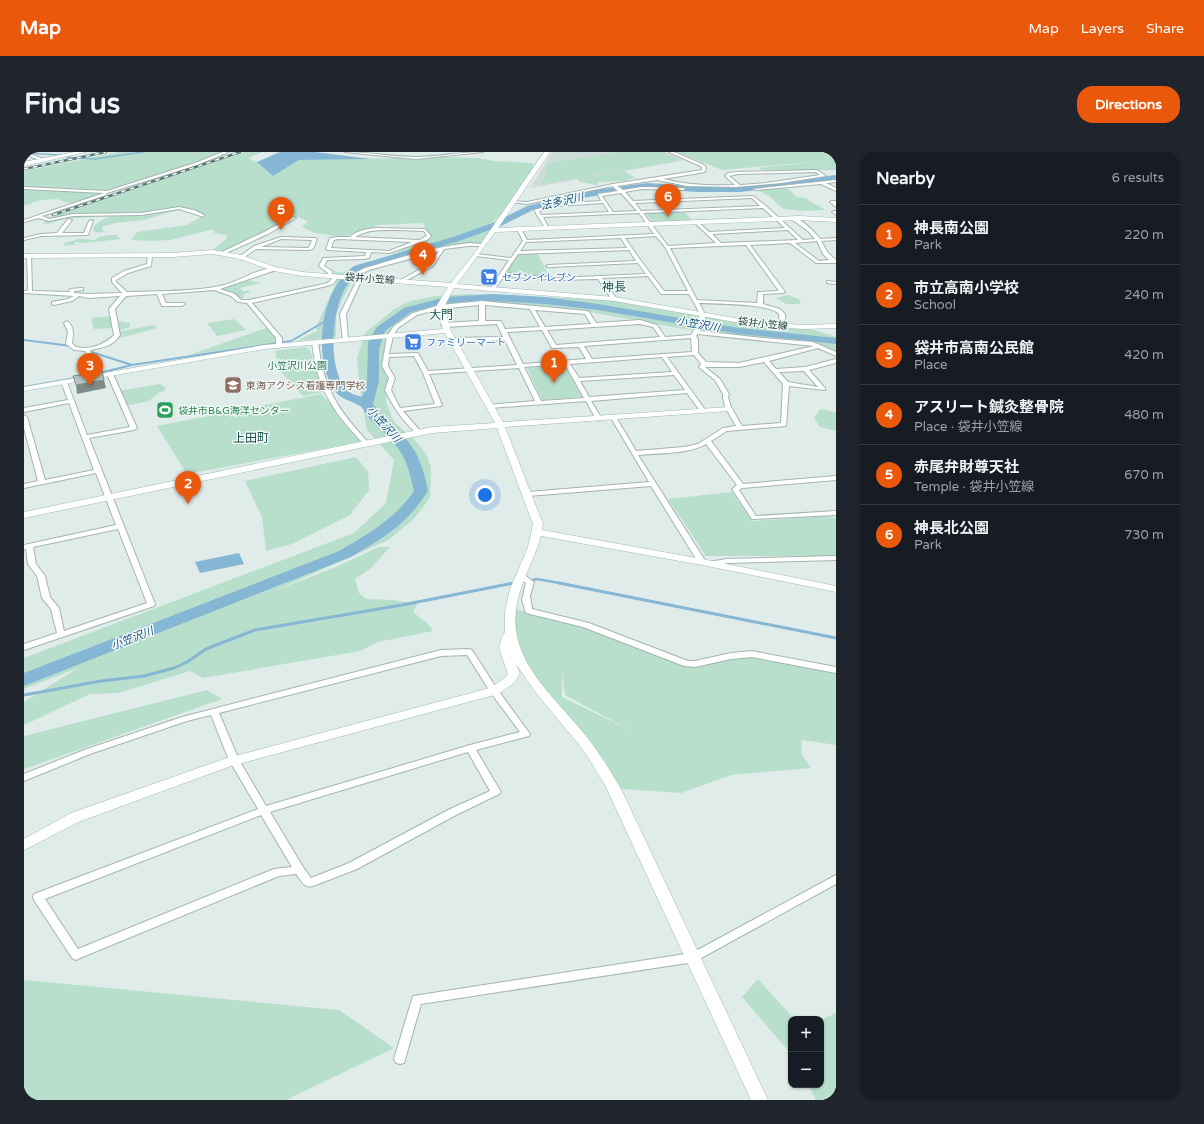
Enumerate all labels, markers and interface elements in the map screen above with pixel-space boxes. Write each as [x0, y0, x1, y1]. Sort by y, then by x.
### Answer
text: Map [20, 17, 61, 39]
text: Map [1029, 20, 1059, 37]
text: Layers [1081, 20, 1124, 37]
text: Share [1146, 20, 1184, 37]
button: Directions [1077, 86, 1180, 123]
text: Find us [24, 87, 120, 121]
text: Nearby [876, 168, 935, 189]
text: 6 results [1112, 170, 1164, 186]
pin: 6 [655, 184, 681, 217]
water label: 法多沢川 [539, 190, 586, 213]
pin: 5 [268, 197, 294, 230]
text: 神長南公園 [914, 219, 989, 237]
text: 1 [885, 227, 893, 243]
text: 220 m [1124, 227, 1164, 243]
text: Park [914, 237, 942, 253]
pin: 4 [410, 242, 436, 275]
supermarket icon: セブン-イレブン [479, 267, 499, 287]
street label: 袋井小笠線 [345, 271, 395, 287]
place label: セブン-イレブン [502, 272, 576, 284]
text: 市立高南小学校 [914, 279, 1019, 297]
district label: 神長 [602, 280, 626, 294]
text: 2 [885, 287, 893, 303]
text: 240 m [1124, 287, 1164, 303]
text: School [914, 297, 956, 313]
district label: 大門 [429, 308, 453, 322]
water label: 小笠沢川 [675, 314, 722, 335]
street label: 袋井小笠線 [737, 315, 788, 333]
supermarket icon: ファミリーマート [403, 332, 423, 352]
place label: ファミリーマート [426, 337, 506, 349]
text: 袋井市高南公民館 [914, 339, 1034, 357]
text: 3 [885, 347, 893, 363]
text: 420 m [1124, 347, 1164, 363]
pin: 1 [541, 350, 567, 383]
pin: 3 [77, 353, 103, 386]
text: Place [914, 357, 947, 373]
park label: 小笠沢川公園 [267, 360, 327, 372]
school or university icon: 東海アクシス看護専門学校 [223, 375, 243, 395]
place label: 東海アクシス看護専門学校 [246, 380, 366, 392]
text: アスリート鍼灸整骨院 [914, 398, 1064, 416]
sports icon: 袋井市B&G海洋センター [155, 400, 175, 420]
water label: 小笠沢川 [364, 404, 404, 446]
place label: 袋井市B&G海洋センター [178, 405, 290, 417]
text: 4 [885, 407, 893, 423]
text: 480 m [1124, 407, 1164, 423]
text: Place · 袋井小笠線 [914, 419, 1023, 435]
district label: 上田町 [233, 431, 269, 445]
text: 赤尾弁財尊天社 [914, 458, 1019, 476]
text: 5 [885, 467, 893, 483]
text: 670 m [1124, 467, 1164, 483]
pin: 2 [175, 471, 201, 504]
text: Temple · 袋井小笠線 [914, 479, 1034, 495]
your location [475, 485, 495, 505]
text: 神長北公園 [914, 519, 989, 537]
text: 6 [885, 527, 893, 543]
text: 730 m [1124, 527, 1164, 543]
text: Park [914, 537, 942, 553]
water label: 小笠沢川 [109, 624, 156, 652]
map controls [788, 1016, 824, 1088]
button: + [788, 1016, 824, 1052]
button: − [788, 1052, 824, 1088]

